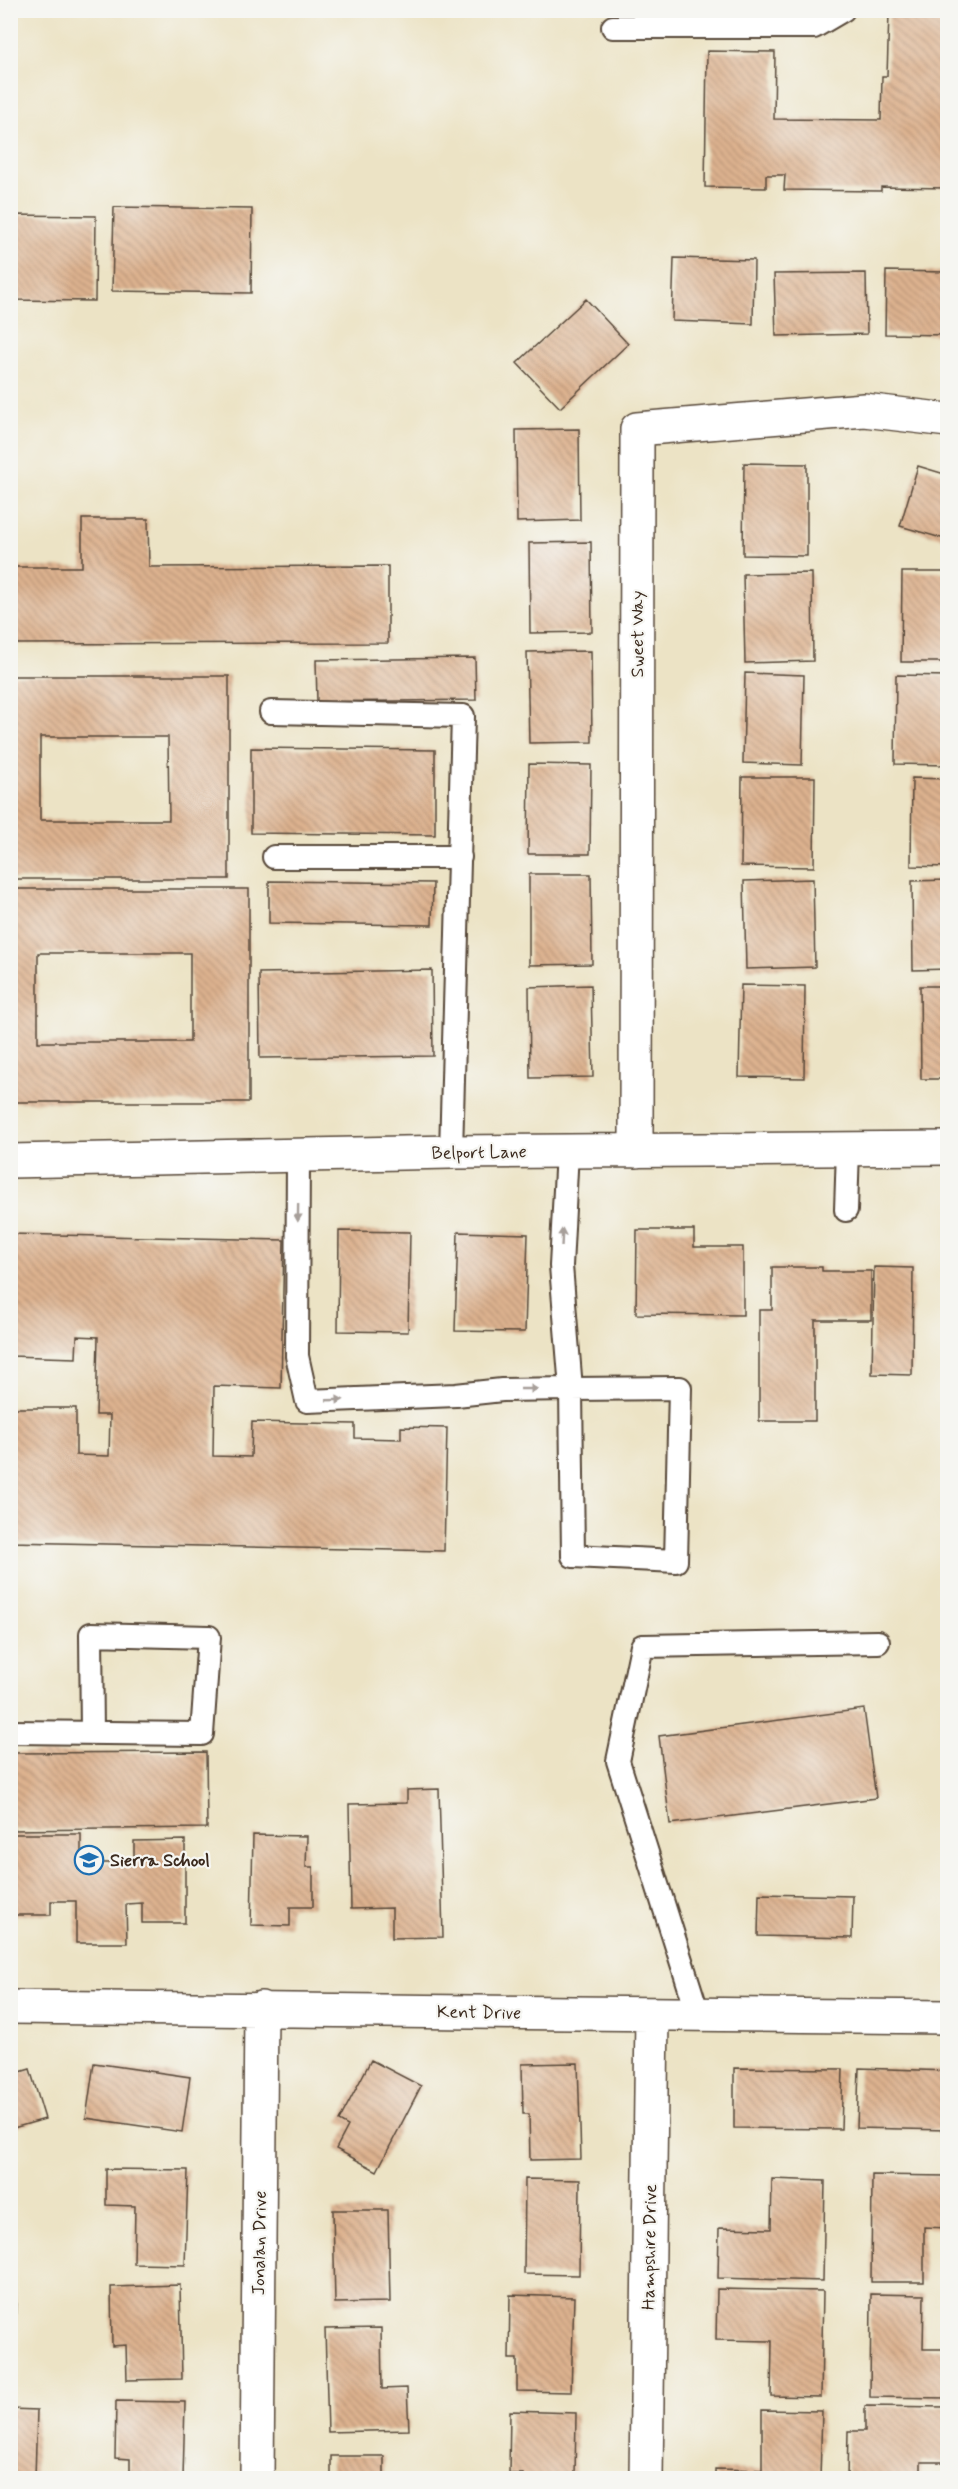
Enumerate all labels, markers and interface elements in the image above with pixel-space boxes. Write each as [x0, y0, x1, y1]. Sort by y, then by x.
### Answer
street label: Sweet Way [626, 591, 650, 677]
street label: Belport Lane [431, 1140, 527, 1166]
one-way arrow [293, 1204, 302, 1223]
one-way arrow [558, 1227, 567, 1246]
one-way arrow [520, 1384, 539, 1394]
one-way arrow [325, 1395, 344, 1404]
school or university icon: Sierra School [73, 1844, 105, 1876]
place label: Sierra School [110, 1849, 210, 1873]
street label: Kent Drive [437, 2000, 521, 2026]
street label: Hampshire Drive [637, 2184, 663, 2310]
street label: Jonalan Drive [247, 2190, 273, 2296]

